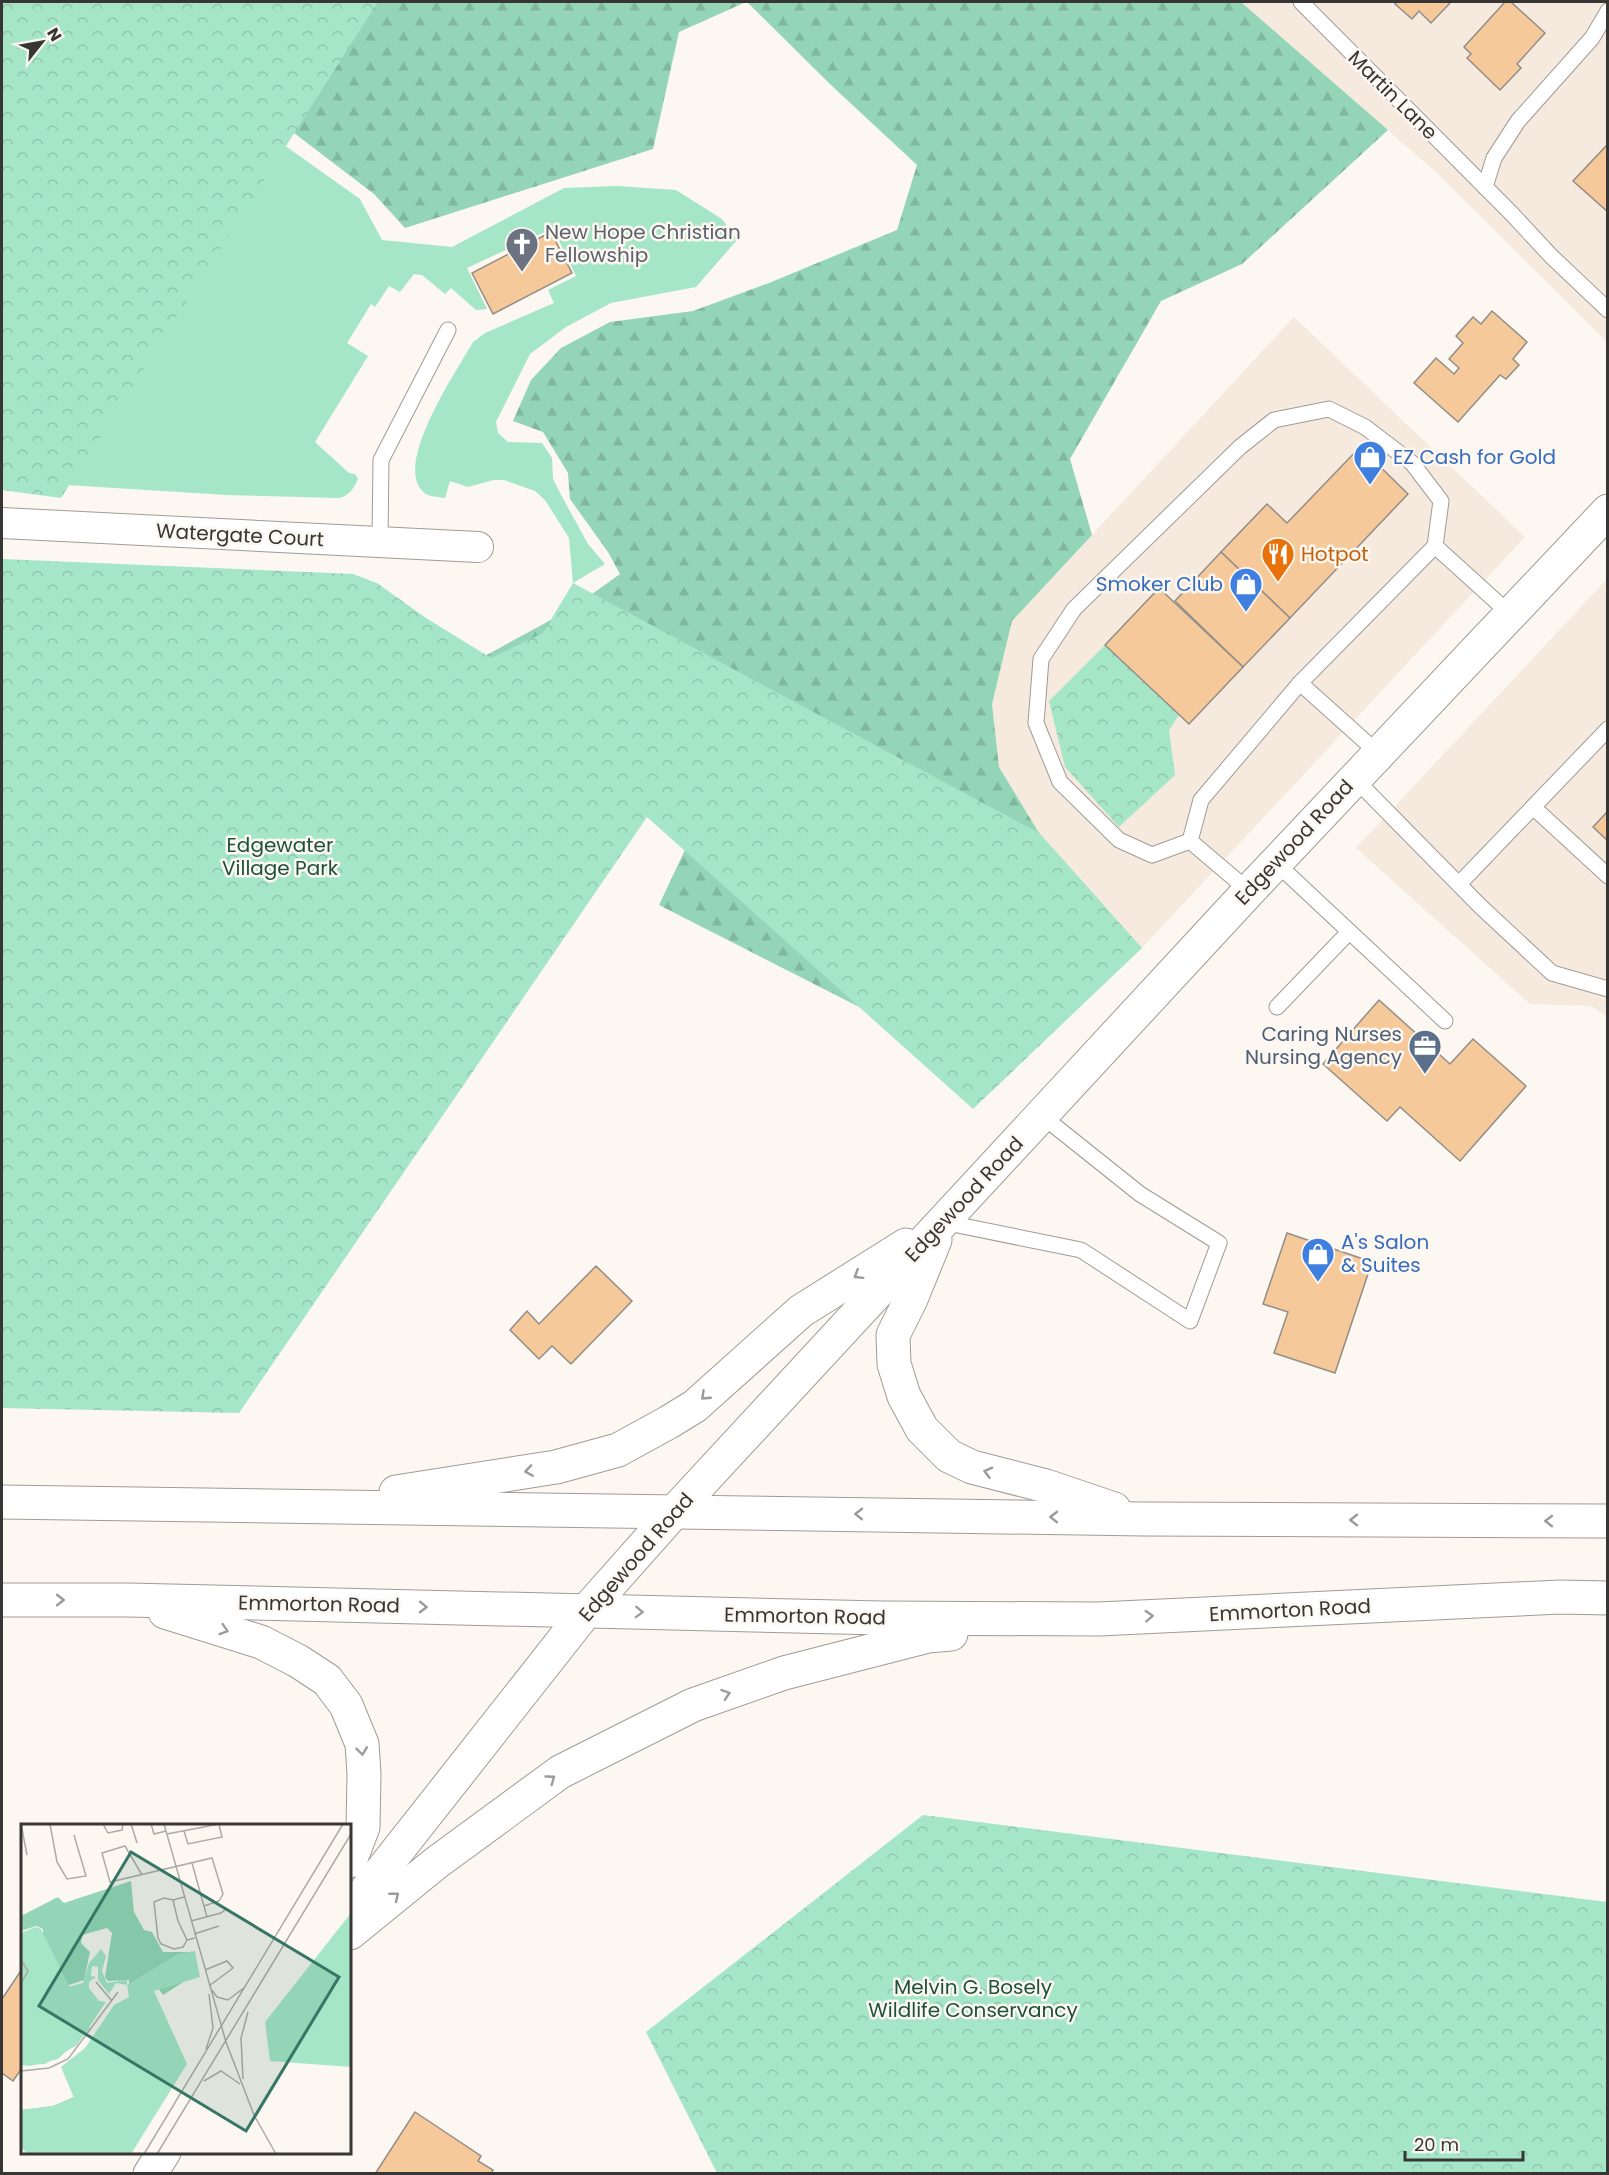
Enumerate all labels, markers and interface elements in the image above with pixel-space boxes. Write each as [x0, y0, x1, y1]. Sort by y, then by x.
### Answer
north arrow [12, 12, 72, 72]
text: N [41, 23, 67, 46]
street label: Martin Lane [1342, 44, 1444, 146]
place label: New Hope Christian Fellowship [545, 218, 741, 269]
church icon: New Hope Christian Fellowship [504, 226, 540, 273]
shop icon: EZ Cash for Gold [1352, 439, 1388, 486]
place label: EZ Cash for Gold [1393, 443, 1556, 471]
street label: Watergate Court [155, 517, 325, 553]
restaurant icon: Hotpot [1260, 536, 1296, 583]
place label: Hotpot [1301, 540, 1369, 568]
shop icon: Smoker Club [1228, 566, 1264, 613]
place label: Smoker Club [1096, 570, 1223, 598]
street label: Edgewood Road [1228, 773, 1360, 911]
park label: Edgewater Village Park [222, 831, 339, 882]
place label: Caring Nurses Nursing Agency [1245, 1020, 1402, 1071]
office icon: Caring Nurses Nursing Agency [1407, 1028, 1443, 1075]
street label: Edgewood Road [898, 1130, 1030, 1268]
place label: A's Salon & Suites [1341, 1228, 1429, 1279]
shop icon: A's Salon & Suites [1300, 1236, 1336, 1283]
one-way arrow [854, 1268, 864, 1280]
one-way arrow [702, 1389, 712, 1400]
one-way arrow [524, 1464, 534, 1477]
one-way arrow [983, 1466, 993, 1479]
street label: Edgewood Road [572, 1486, 700, 1628]
one-way arrow [855, 1508, 864, 1521]
one-way arrow [1050, 1511, 1059, 1524]
one-way arrow [1350, 1514, 1359, 1526]
one-way arrow [1545, 1515, 1554, 1527]
street label: Emmorton Road [238, 1589, 400, 1619]
street label: Emmorton Road [1208, 1592, 1372, 1628]
one-way arrow [55, 1594, 64, 1606]
one-way arrow [418, 1601, 427, 1613]
street label: Emmorton Road [724, 1601, 886, 1631]
one-way arrow [634, 1605, 643, 1618]
one-way arrow [1144, 1610, 1153, 1623]
one-way arrow [218, 1623, 229, 1635]
one-way arrow [720, 1688, 731, 1701]
one-way arrow [355, 1746, 368, 1756]
one-way arrow [544, 1775, 555, 1786]
inset map [21, 1824, 351, 2154]
one-way arrow [388, 1892, 399, 1903]
park label: Melvin G. Bosely Wildlife Conservancy [868, 1973, 1078, 2024]
scale bar [1405, 2124, 1524, 2162]
text: 20 m [1414, 2132, 1459, 2157]

